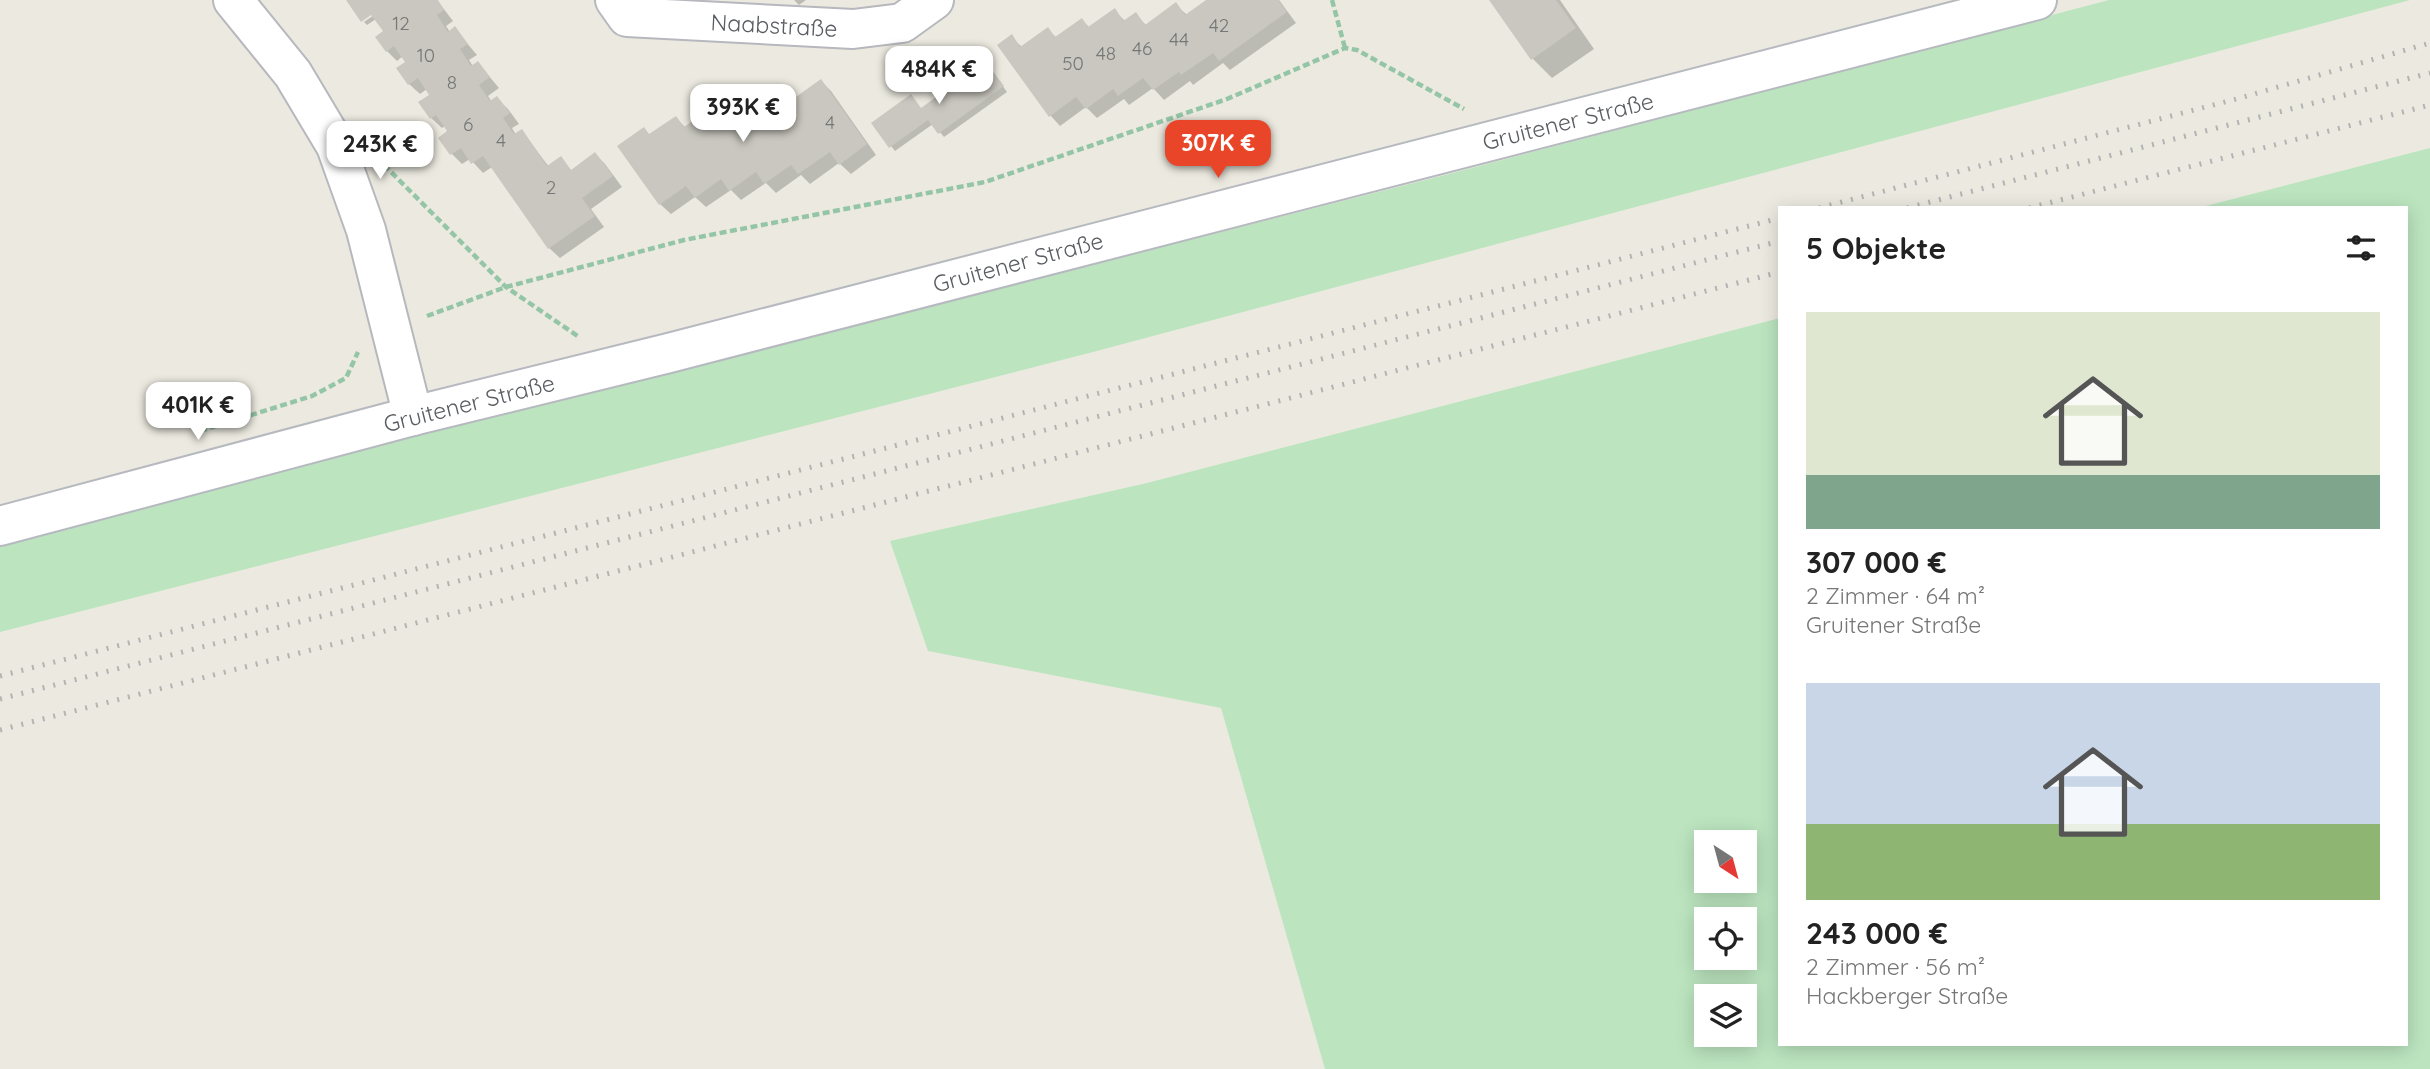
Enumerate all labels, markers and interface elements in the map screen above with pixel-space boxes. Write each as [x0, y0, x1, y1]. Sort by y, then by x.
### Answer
street label: Naabstraße [710, 7, 838, 43]
house number: 12 [392, 11, 410, 35]
house number: 42 [1209, 13, 1229, 37]
house number: 44 [1169, 27, 1189, 51]
house number: 46 [1132, 36, 1152, 60]
house number: 48 [1096, 41, 1116, 65]
house number: 10 [417, 43, 435, 67]
pin: 484K € [882, 46, 996, 106]
house number: 50 [1062, 51, 1084, 75]
text: 484K € [901, 54, 977, 83]
house number: 8 [447, 70, 457, 94]
pin: 393K € [686, 85, 800, 144]
street label: Gruitener Straße [1480, 86, 1656, 156]
text: 393K € [706, 92, 780, 121]
house number: 4 [825, 110, 835, 134]
house number: 6 [463, 112, 473, 136]
pin: 307K € [1161, 120, 1275, 180]
pin: 243K € [323, 122, 437, 181]
house number: 4 [496, 128, 506, 152]
text: 307K € [1181, 128, 1255, 157]
text: 243K € [343, 129, 417, 158]
house number: 2 [546, 175, 556, 199]
street label: Gruitener Straße [930, 225, 1106, 299]
text: 5 Objekte [1806, 229, 1946, 267]
icon: filters [2342, 229, 2380, 267]
icon: home [2030, 358, 2156, 484]
street label: Gruitener Straße [381, 368, 557, 438]
pin: 401K € [141, 382, 255, 442]
text: 401K € [162, 390, 234, 419]
text: 307 000 € [1806, 543, 1947, 581]
text: 2 Zimmer · 64 m² [1806, 581, 1985, 610]
text: Gruitener Straße [1806, 610, 1981, 639]
icon: home [2030, 729, 2156, 855]
north arrow [1694, 830, 1757, 892]
map controls [1694, 830, 1757, 1047]
button: locate [1694, 907, 1757, 970]
text: 243 000 € [1806, 914, 1948, 952]
text: 2 Zimmer · 56 m² [1806, 952, 1985, 981]
text: Hackberger Straße [1806, 981, 2008, 1010]
button: layers [1694, 984, 1757, 1047]

